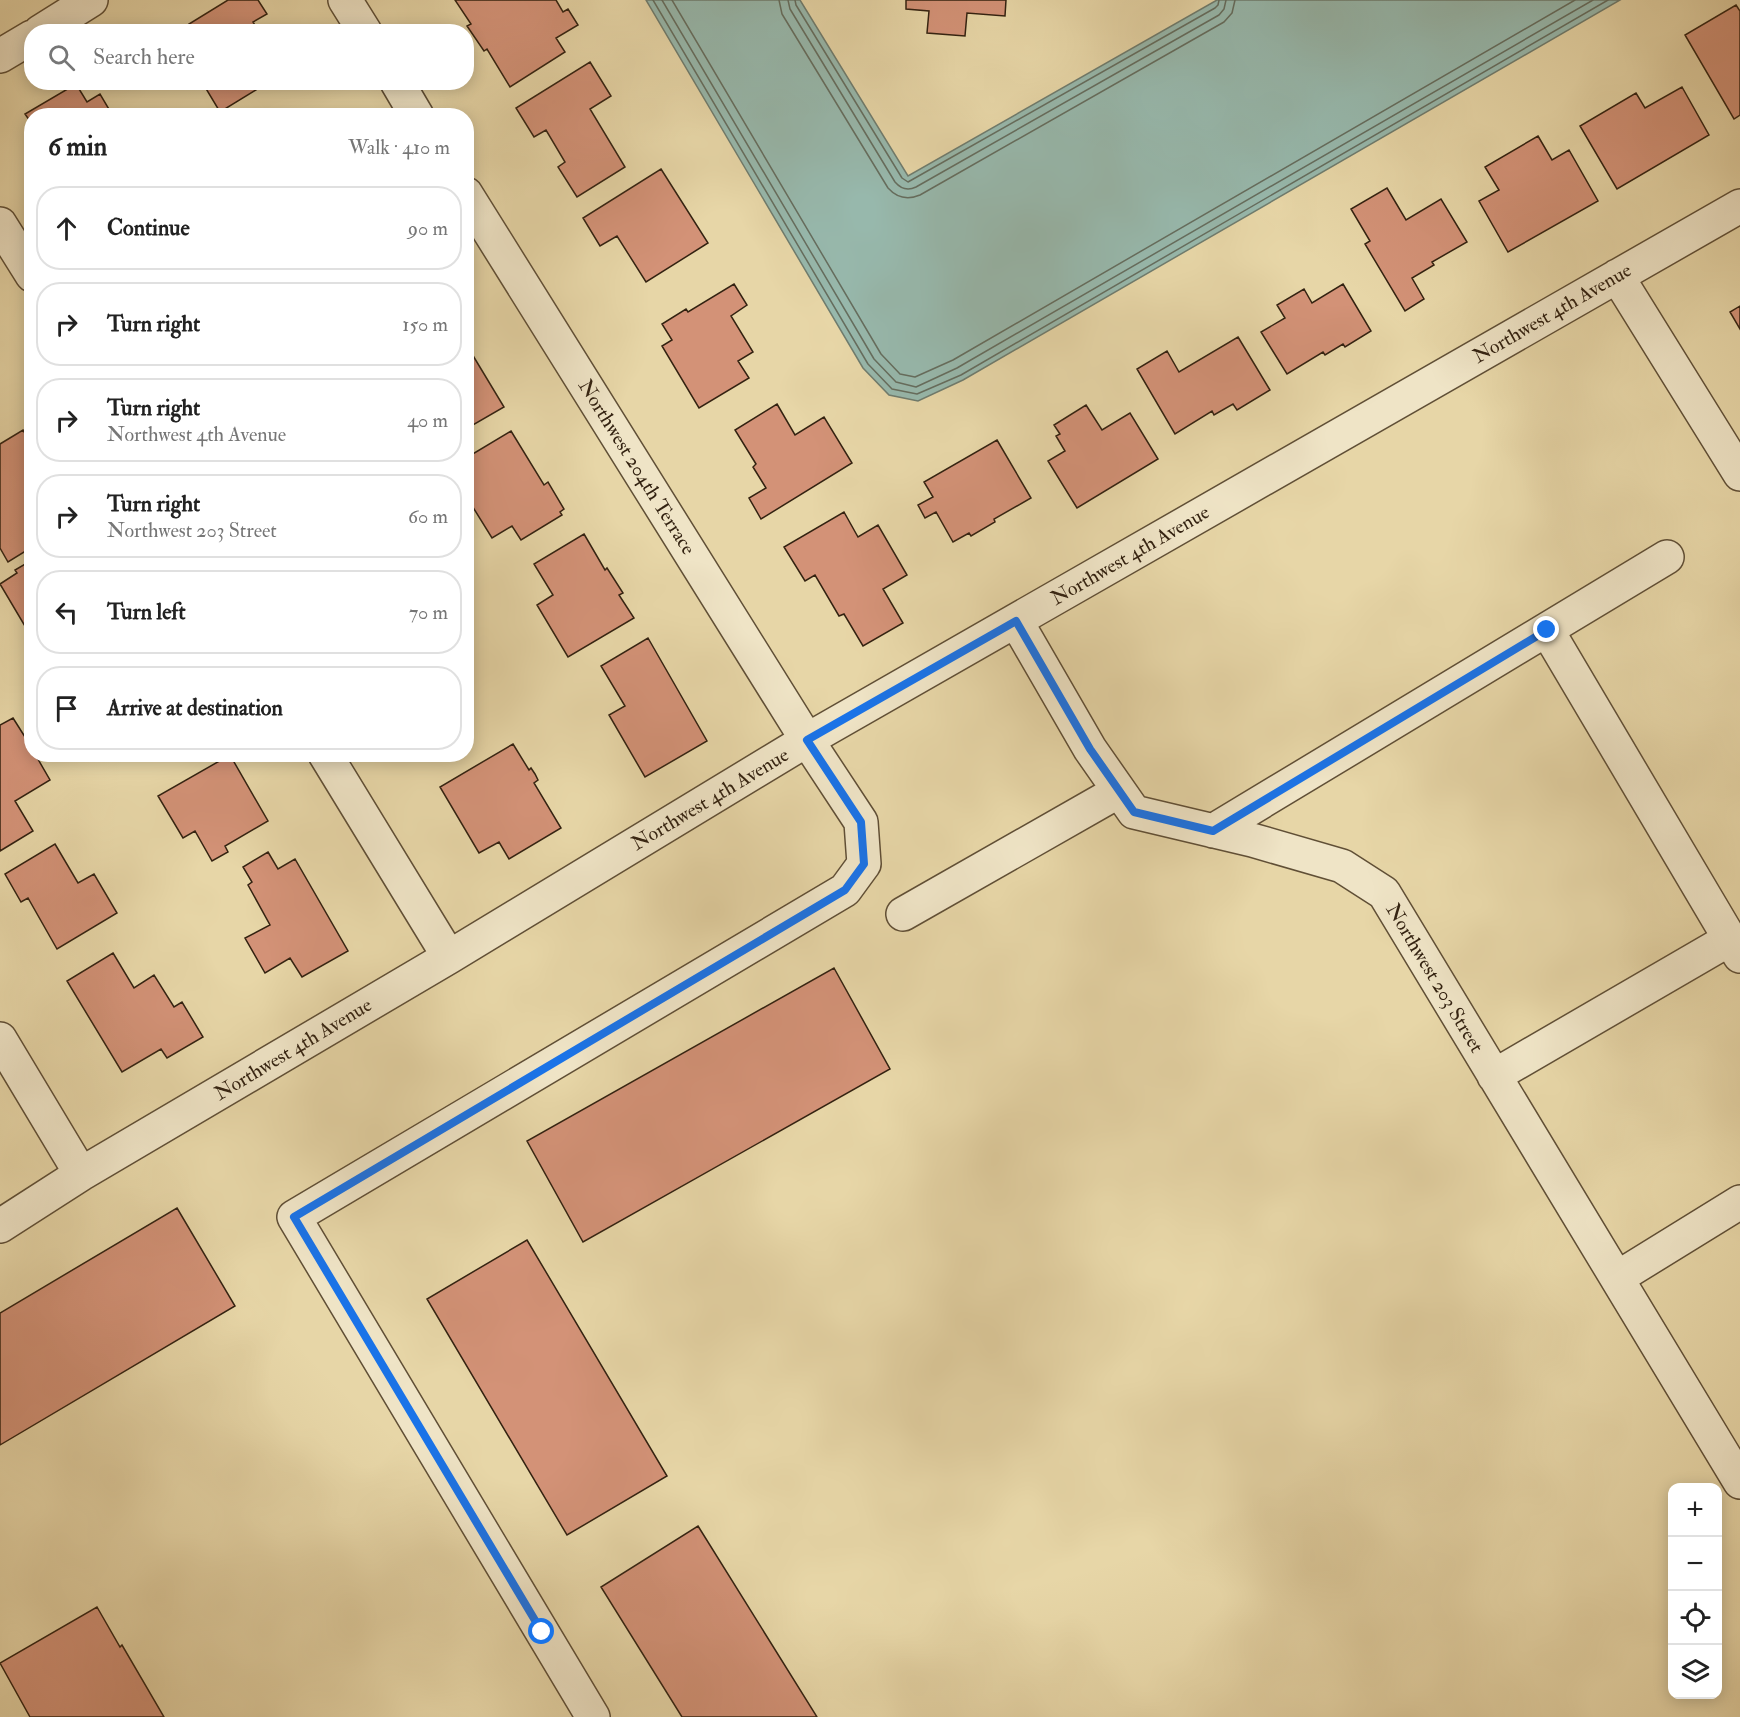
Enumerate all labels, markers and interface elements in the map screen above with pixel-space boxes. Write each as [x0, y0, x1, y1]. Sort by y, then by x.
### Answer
search box [24, 24, 474, 90]
icon: search [45, 41, 78, 74]
text: Search here [93, 43, 195, 71]
text: 6 min [48, 131, 107, 163]
text: Walk · 410 m [348, 135, 450, 160]
icon: ahead [50, 212, 83, 245]
text: Continue [107, 214, 190, 242]
text: 90 m [408, 216, 448, 241]
street label: Northwest 4th Avenue [1468, 257, 1636, 369]
icon: right [50, 308, 83, 341]
text: Turn right [107, 310, 200, 338]
text: 150 m [402, 312, 448, 337]
street label: Northwest 204th Terrace [573, 375, 701, 559]
text: Turn right [107, 394, 200, 422]
icon: right [50, 404, 83, 437]
text: 40 m [407, 408, 448, 433]
text: Northwest 4th Avenue [107, 422, 286, 447]
text: Turn right [107, 490, 200, 518]
street label: Northwest 4th Avenue [1046, 499, 1214, 611]
icon: right [50, 500, 83, 533]
text: 60 m [408, 504, 448, 529]
text: Northwest 203 Street [107, 518, 277, 543]
icon: left [50, 596, 83, 629]
text: Turn left [107, 598, 186, 626]
text: 70 m [409, 600, 448, 625]
route end [1533, 616, 1559, 642]
icon: arrive [50, 692, 83, 725]
text: Arrive at destination [107, 694, 283, 722]
street label: Northwest 4th Avenue [627, 742, 793, 856]
street label: Northwest 203 Street [1381, 899, 1490, 1058]
street label: Northwest 4th Avenue [210, 992, 376, 1106]
map controls [1668, 1483, 1722, 1699]
button: + [1668, 1483, 1722, 1537]
button: − [1668, 1537, 1722, 1591]
button: locate [1668, 1591, 1722, 1645]
route start [528, 1618, 554, 1644]
button: layers [1668, 1645, 1722, 1699]

